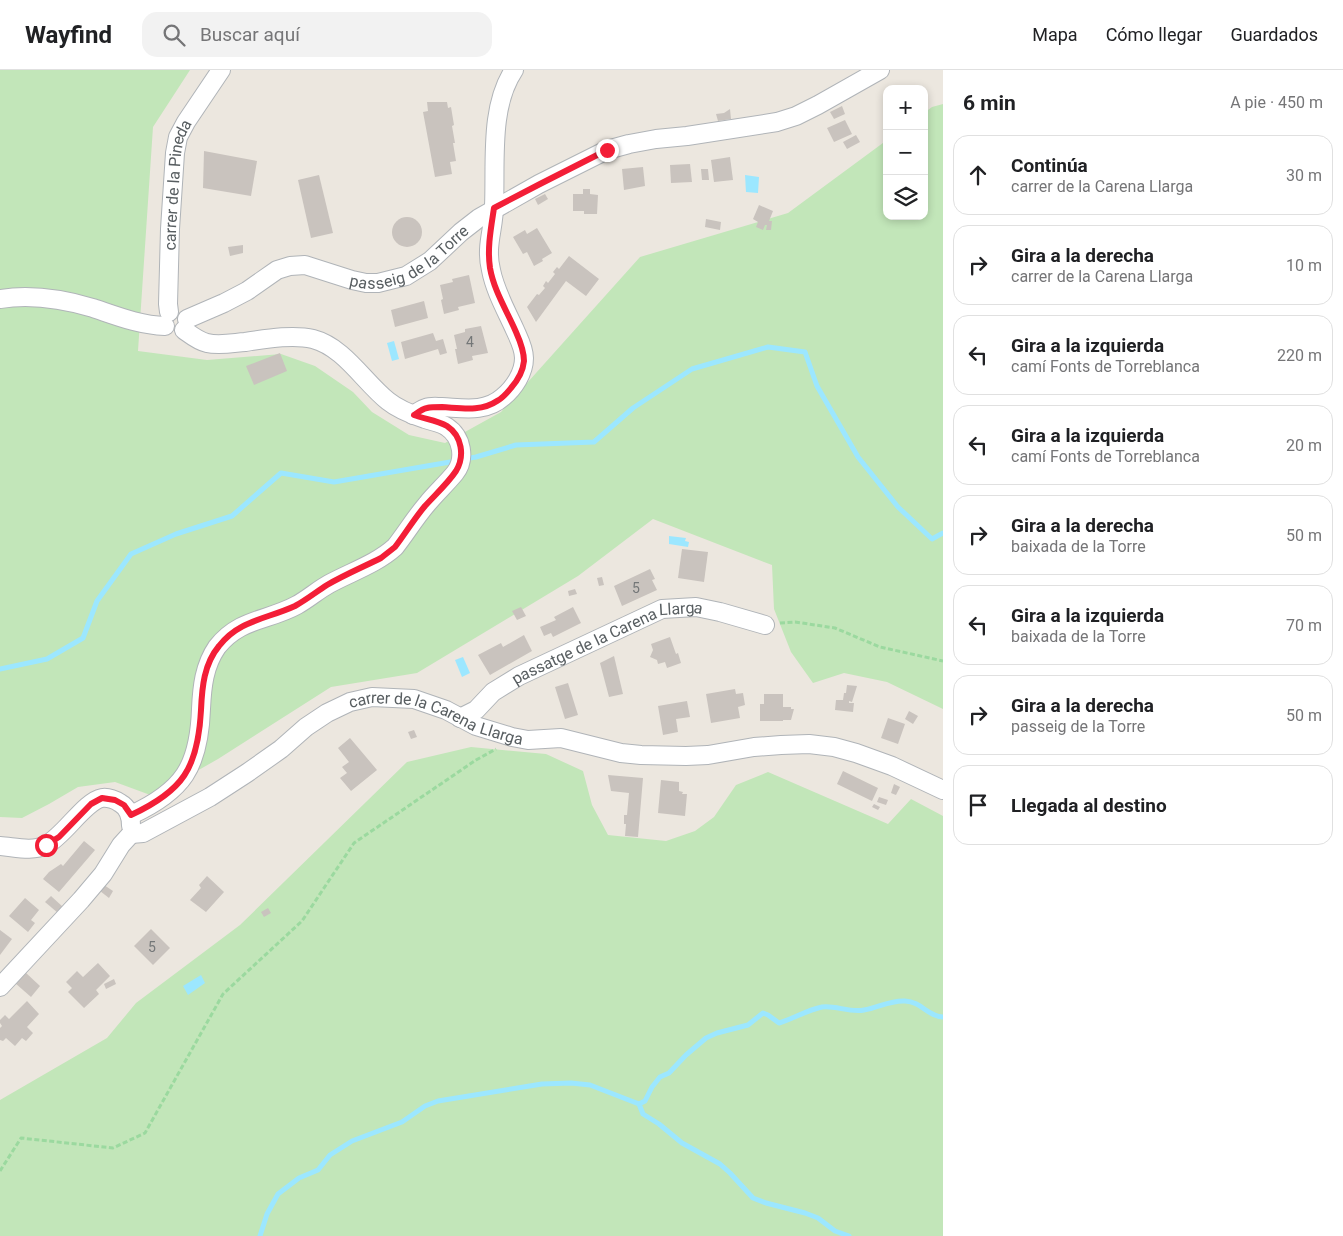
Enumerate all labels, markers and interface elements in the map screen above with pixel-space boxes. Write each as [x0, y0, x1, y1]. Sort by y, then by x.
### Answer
search box [142, 12, 492, 57]
text: Wayfind [25, 21, 112, 49]
icon: search [160, 21, 188, 49]
text: Buscar aquí [200, 23, 300, 46]
text: Mapa [1032, 24, 1078, 45]
text: Cómo llegar [1106, 24, 1202, 45]
text: Guardados [1230, 24, 1318, 45]
map controls [883, 85, 928, 220]
button: + [883, 85, 928, 130]
text: 6 min [963, 91, 1016, 115]
text: A pie · 450 m [1230, 93, 1323, 112]
street label: carrer de la Pineda [160, 116, 195, 251]
button: − [883, 130, 928, 175]
route end [596, 139, 619, 162]
text: Continúa [1011, 154, 1088, 177]
icon: ahead [964, 161, 992, 189]
text: 30 m [1286, 166, 1322, 185]
button: layers [883, 175, 928, 220]
text: carrer de la Carena Llarga [1011, 177, 1193, 196]
street label: passeig de la Torre [348, 221, 472, 293]
text: Gira a la derecha [1011, 244, 1154, 267]
icon: right [964, 251, 992, 279]
text: 10 m [1286, 256, 1322, 275]
text: carrer de la Carena Llarga [1011, 267, 1193, 286]
house number: 4 [466, 334, 474, 350]
text: Gira a la izquierda [1011, 334, 1164, 357]
icon: left [964, 341, 992, 369]
text: 220 m [1277, 346, 1322, 365]
text: camí Fonts de Torreblanca [1011, 357, 1200, 376]
text: Gira a la izquierda [1011, 424, 1164, 447]
icon: left [964, 431, 992, 459]
text: 20 m [1286, 436, 1322, 455]
text: camí Fonts de Torreblanca [1011, 447, 1200, 466]
text: Gira a la derecha [1011, 514, 1154, 537]
icon: right [964, 521, 992, 549]
text: 50 m [1286, 526, 1322, 545]
text: baixada de la Torre [1011, 537, 1146, 556]
house number: 5 [632, 580, 640, 596]
street label: passatge de la Carena Llarga [508, 597, 705, 688]
text: Gira a la izquierda [1011, 604, 1164, 627]
icon: left [964, 611, 992, 639]
text: 70 m [1286, 616, 1322, 635]
text: baixada de la Torre [1011, 627, 1146, 646]
street label: carrer de la Carena Llarga [347, 687, 525, 748]
text: Gira a la derecha [1011, 694, 1154, 717]
icon: right [964, 701, 992, 729]
text: 50 m [1286, 706, 1322, 725]
text: passeig de la Torre [1011, 717, 1145, 736]
icon: arrive [964, 791, 992, 819]
text: Llegada al destino [1011, 794, 1167, 817]
route start [35, 834, 58, 857]
house number: 5 [148, 939, 156, 955]

